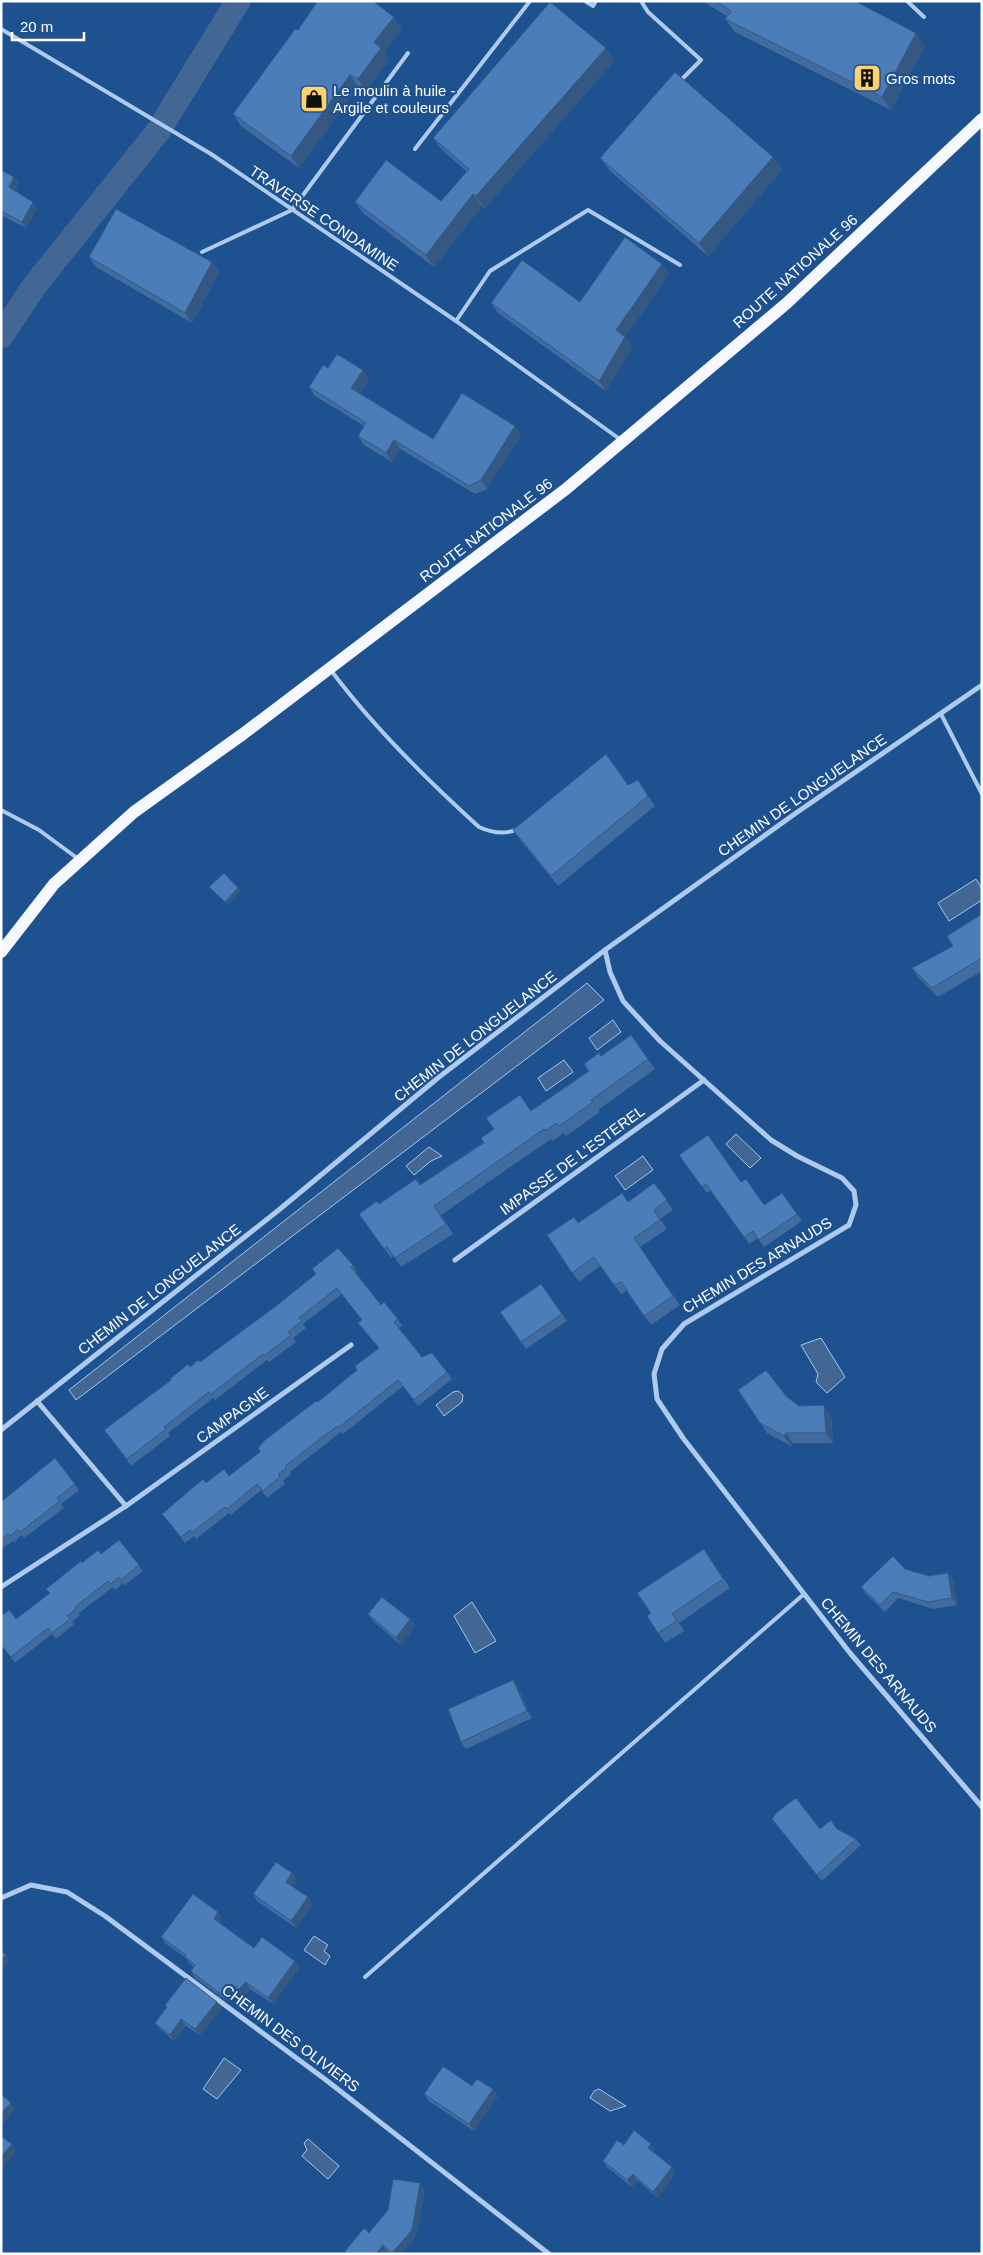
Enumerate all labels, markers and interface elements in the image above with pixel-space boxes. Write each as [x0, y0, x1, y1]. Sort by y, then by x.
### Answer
scale bar [12, 10, 85, 42]
text: 20 m [20, 18, 53, 35]
building icon: Gros mots [852, 63, 882, 93]
place label: Gros mots [886, 70, 955, 87]
place label: Le moulin à huile - Argile et couleurs [333, 82, 456, 116]
shop icon: Le moulin à huile - Argile et couleurs [299, 84, 329, 114]
street label: TRAVERSE CONDAMINE [246, 162, 402, 274]
street label: ROUTE NATIONALE 96 [729, 211, 861, 331]
street label: ROUTE NATIONALE 96 [416, 475, 556, 585]
street label: CHEMIN DE LONGUELANCE [715, 730, 889, 860]
street label: CHEMIN DE LONGUELANCE [390, 967, 560, 1105]
street label: IMPASSE DE L'ESTEREL [496, 1102, 648, 1218]
street label: CHEMIN DES ARNAUDS [679, 1214, 835, 1316]
street label: CHEMIN DE LONGUELANCE [74, 1220, 244, 1358]
street label: CAMPAGNE [193, 1383, 271, 1447]
street label: CHEMIN DES ARNAUDS [818, 1594, 940, 1736]
street label: CHEMIN DES OLIVIERS [219, 1981, 363, 2095]

